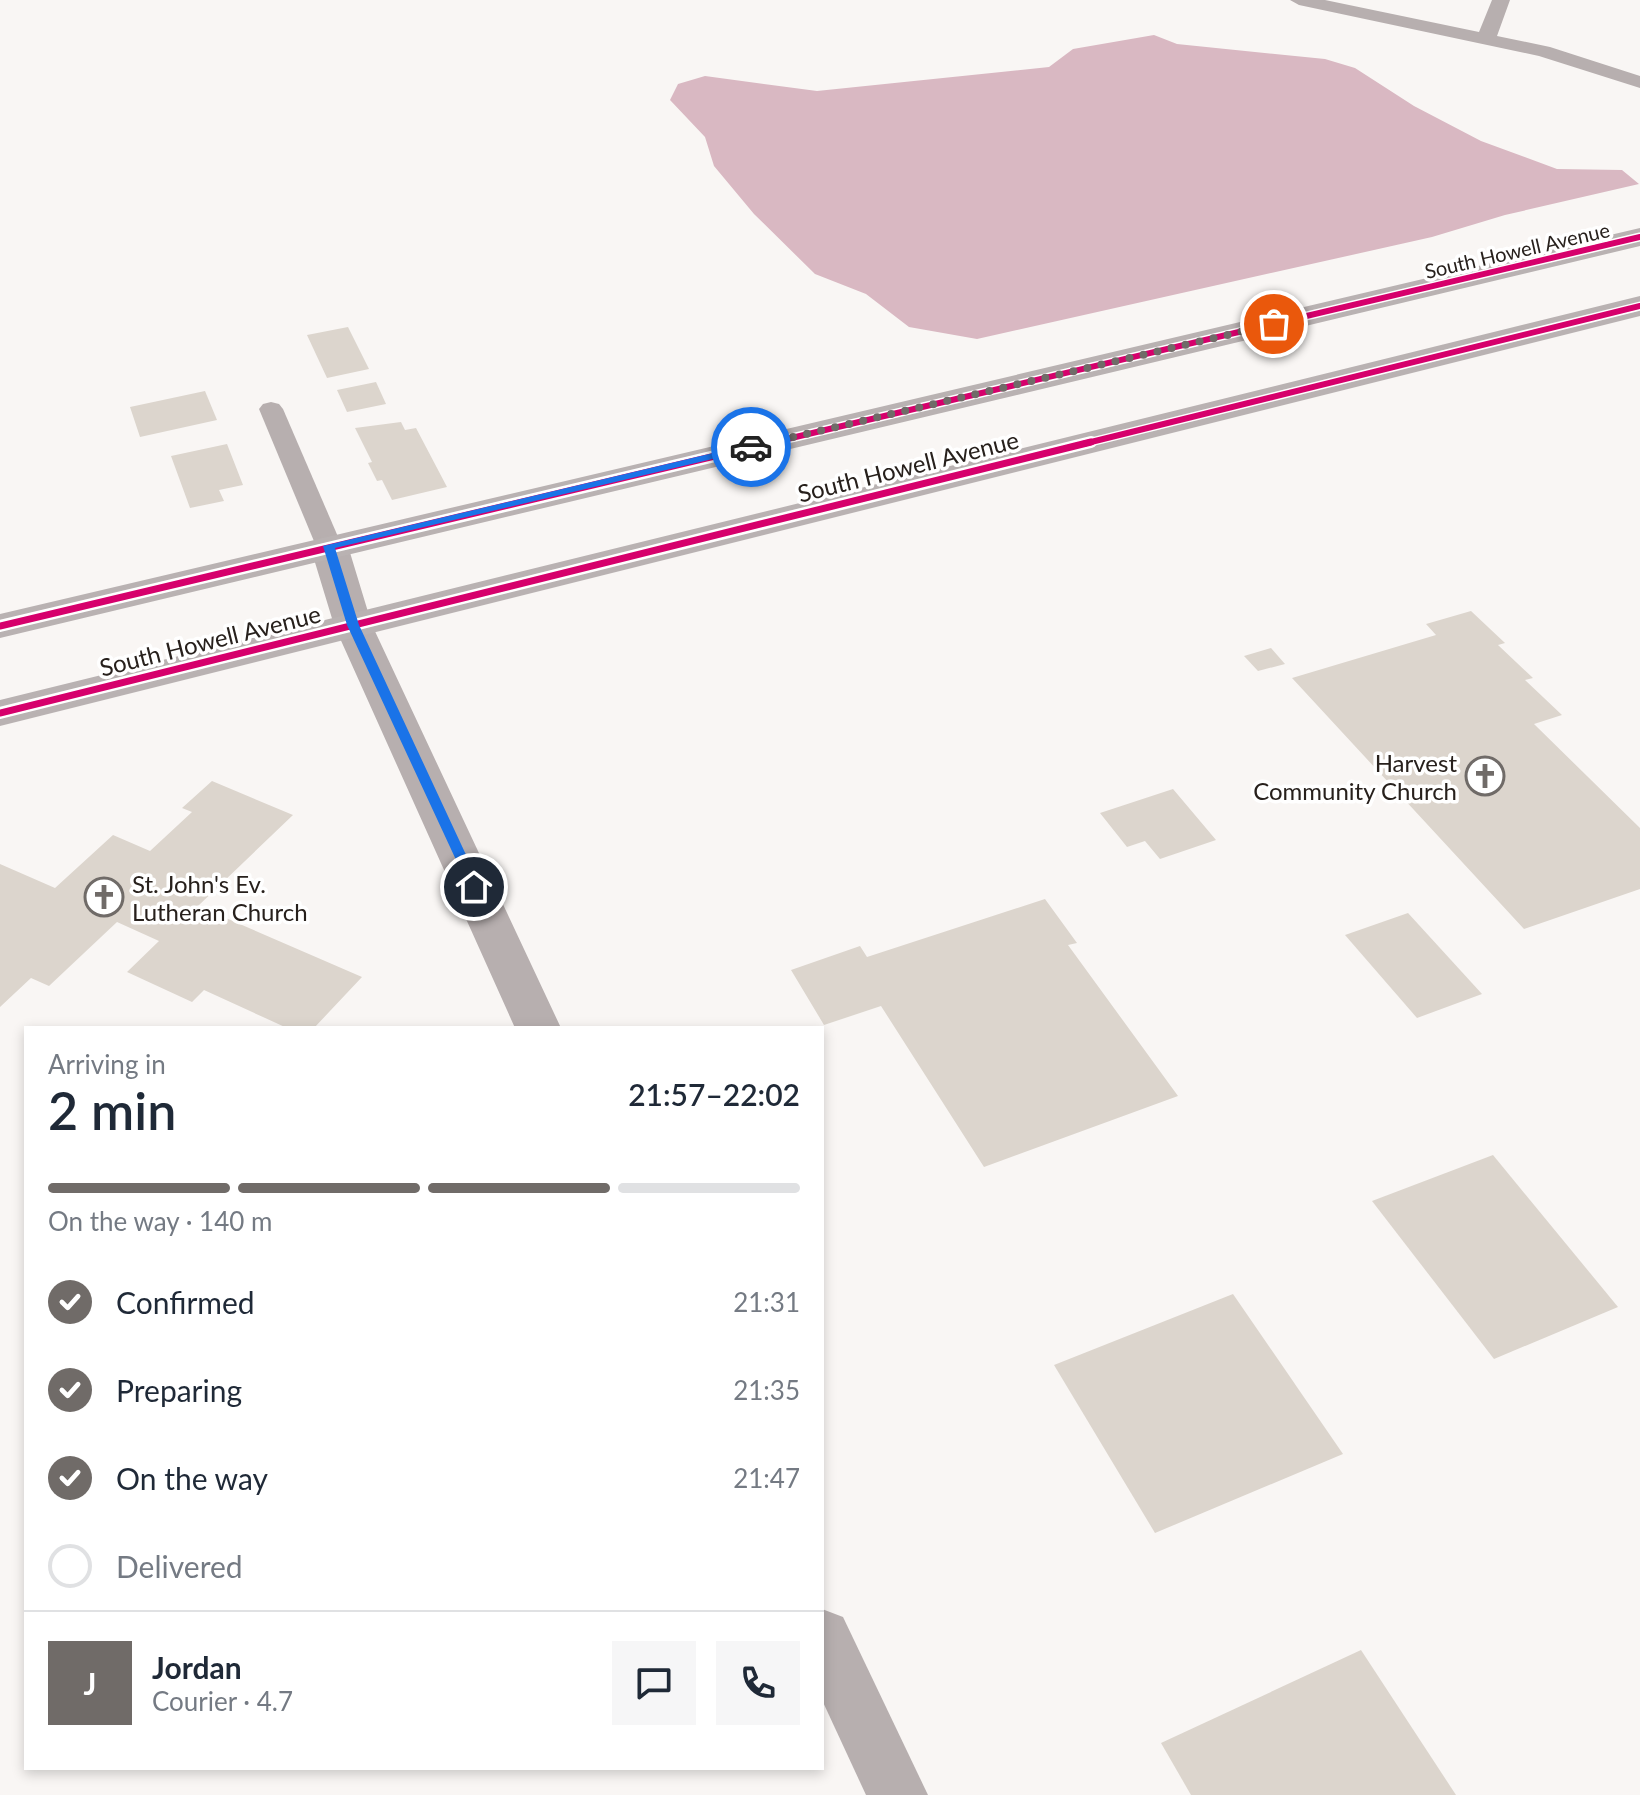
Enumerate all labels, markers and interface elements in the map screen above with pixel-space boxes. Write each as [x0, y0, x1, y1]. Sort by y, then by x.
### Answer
street label: South Howell Avenue [1422, 217, 1612, 283]
pin [1240, 290, 1308, 358]
icon: bag [1252, 302, 1296, 346]
courier [711, 407, 791, 487]
street label: South Howell Avenue [794, 424, 1022, 508]
icon: car [729, 425, 773, 469]
street label: South Howell Avenue [96, 598, 324, 682]
place label: Harvest Community Church [1253, 748, 1457, 805]
church icon: Harvest Community Church [1464, 755, 1506, 797]
pin [440, 853, 508, 921]
icon: home [452, 865, 496, 909]
place label: St. John's Ev. Lutheran Church [132, 869, 308, 926]
church icon: St. John's Ev. Lutheran Church [83, 876, 125, 918]
text: Arriving in [48, 1048, 166, 1080]
text: 21:57–22:02 [628, 1076, 800, 1112]
text: 2 min [48, 1079, 176, 1141]
text: On the way · 140 m [48, 1205, 272, 1237]
icon: check [48, 1280, 92, 1324]
text: Confirmed [116, 1284, 255, 1320]
text: 21:31 [733, 1286, 800, 1318]
icon: check [48, 1368, 92, 1412]
text: Preparing [116, 1372, 242, 1408]
text: 21:35 [733, 1374, 800, 1406]
icon: check [48, 1456, 92, 1500]
text: On the way [116, 1460, 268, 1496]
text: 21:47 [733, 1462, 800, 1494]
text: Delivered [116, 1548, 243, 1584]
button: chat [612, 1641, 696, 1725]
button: phone [716, 1641, 800, 1725]
text: Jordan [152, 1649, 242, 1685]
text: J [84, 1665, 96, 1701]
text: Courier · 4.7 [152, 1685, 293, 1717]

